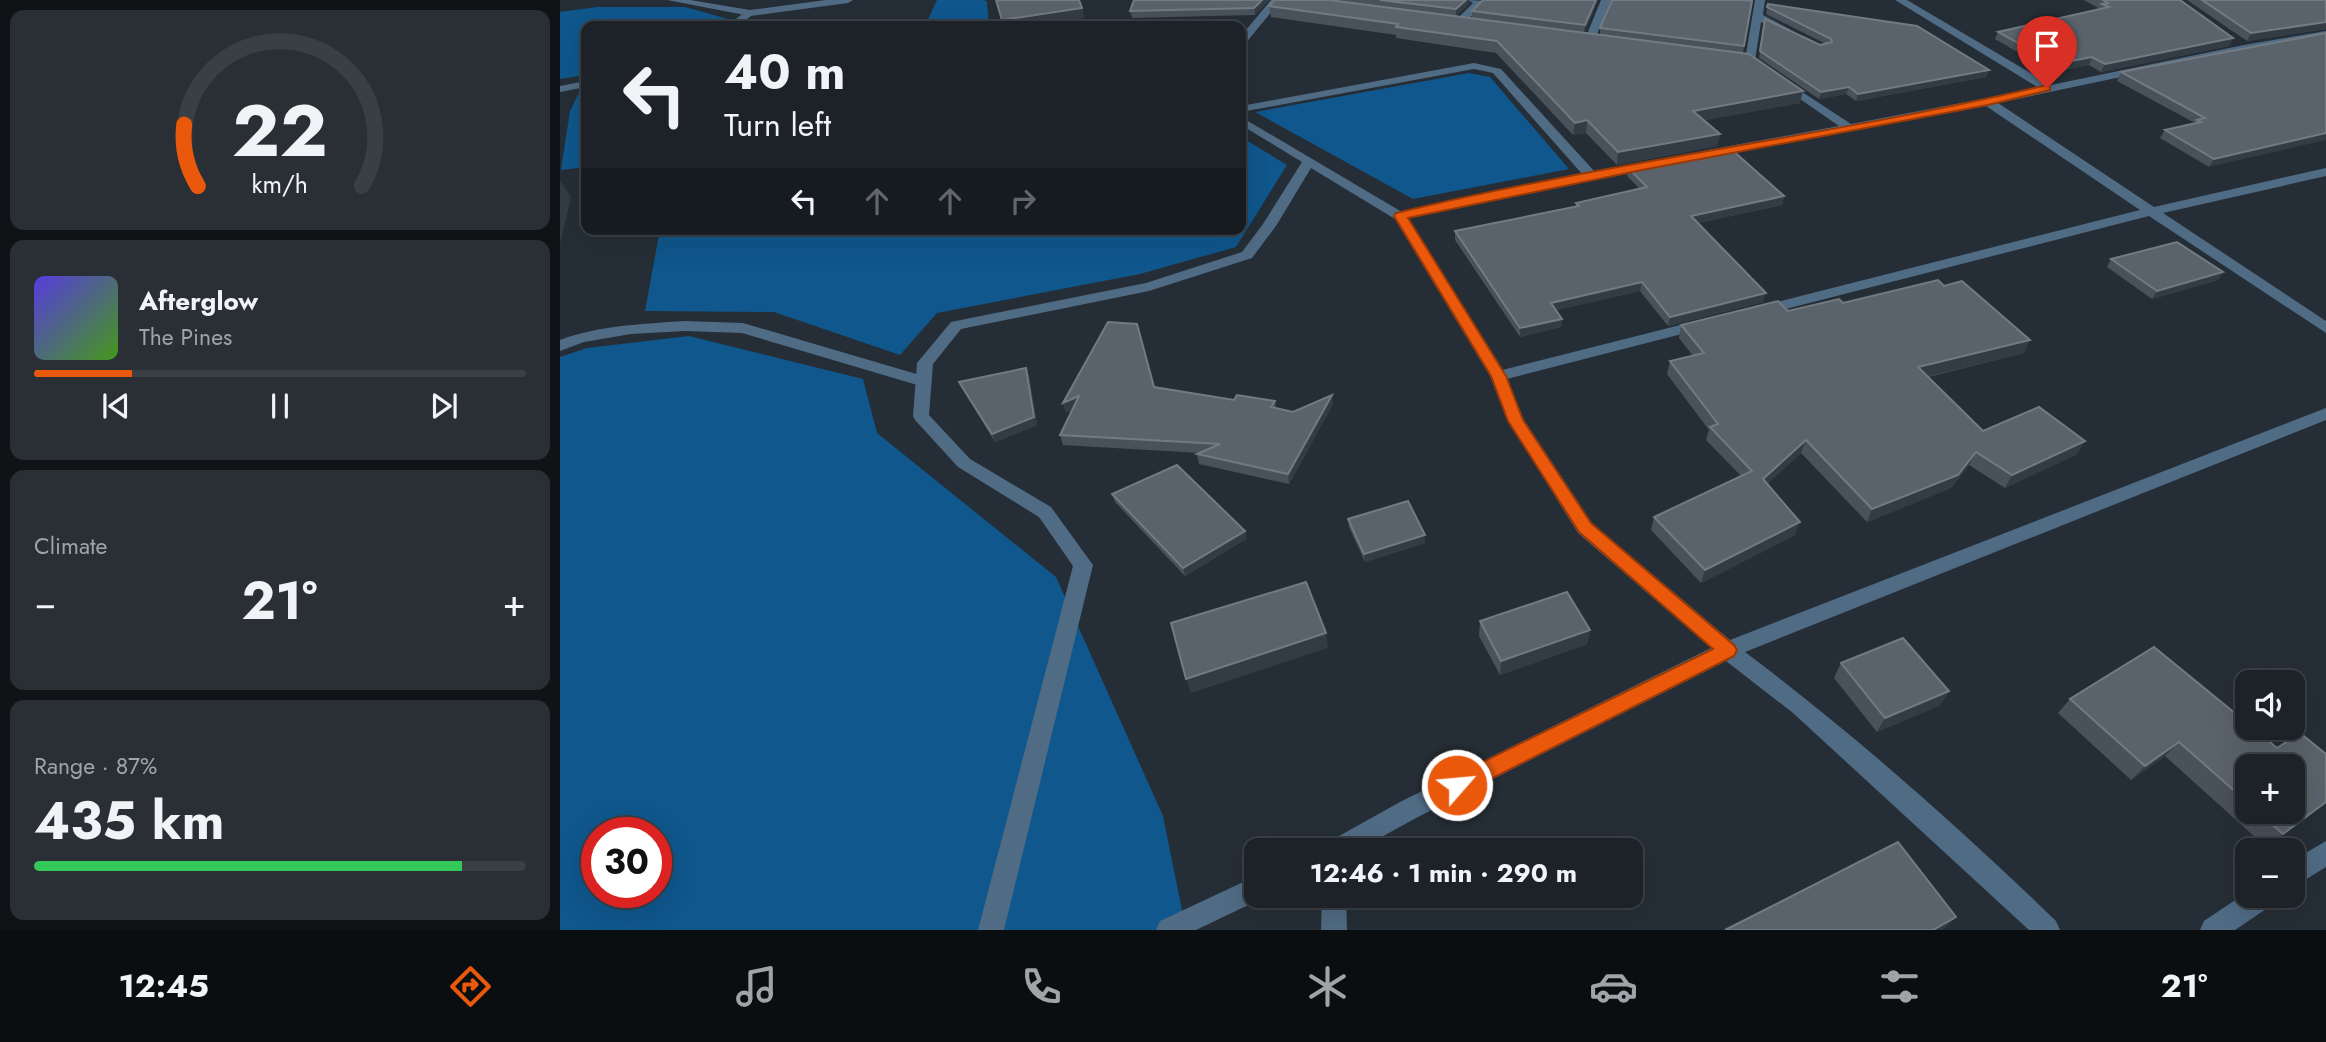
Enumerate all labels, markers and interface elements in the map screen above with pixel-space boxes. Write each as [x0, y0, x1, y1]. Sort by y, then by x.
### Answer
pin [2017, 16, 2077, 88]
icon: arrive [2028, 27, 2066, 65]
text: 40 m [724, 37, 846, 107]
icon: left [609, 49, 700, 140]
text: 22 [232, 78, 328, 183]
text: Turn left [724, 102, 831, 148]
text: km/h [252, 166, 308, 202]
icon: left [785, 182, 823, 220]
icon: ahead [858, 182, 896, 220]
icon: ahead [931, 182, 969, 220]
icon: right [1004, 182, 1042, 220]
text: Afterglow [139, 282, 258, 320]
text: The Pines [139, 320, 232, 354]
icon: previous [97, 387, 135, 425]
icon: pause [261, 387, 299, 425]
icon: next [425, 387, 463, 425]
text: Climate [34, 529, 107, 563]
text: 21° [242, 563, 318, 639]
text: − [34, 575, 56, 630]
text: + [503, 575, 526, 630]
map controls [2235, 670, 2305, 908]
button: sound [2235, 670, 2305, 740]
position arrow [1420, 748, 1494, 822]
text: Range · 87% [34, 749, 157, 783]
button: + [2235, 754, 2305, 824]
text: 435 km [34, 783, 224, 859]
speed limit sign: 30 [581, 817, 672, 908]
button: − [2235, 838, 2305, 908]
text: 12:46 · 1 min · 290 m [1310, 854, 1577, 892]
icon: directions [446, 962, 495, 1011]
icon: music [732, 962, 781, 1011]
icon: phone [1017, 962, 1066, 1011]
icon: climate [1303, 962, 1352, 1011]
icon: car [1589, 962, 1638, 1011]
icon: filters [1875, 962, 1924, 1011]
text: 12:45 [118, 963, 209, 1009]
text: 21° [2161, 963, 2208, 1009]

